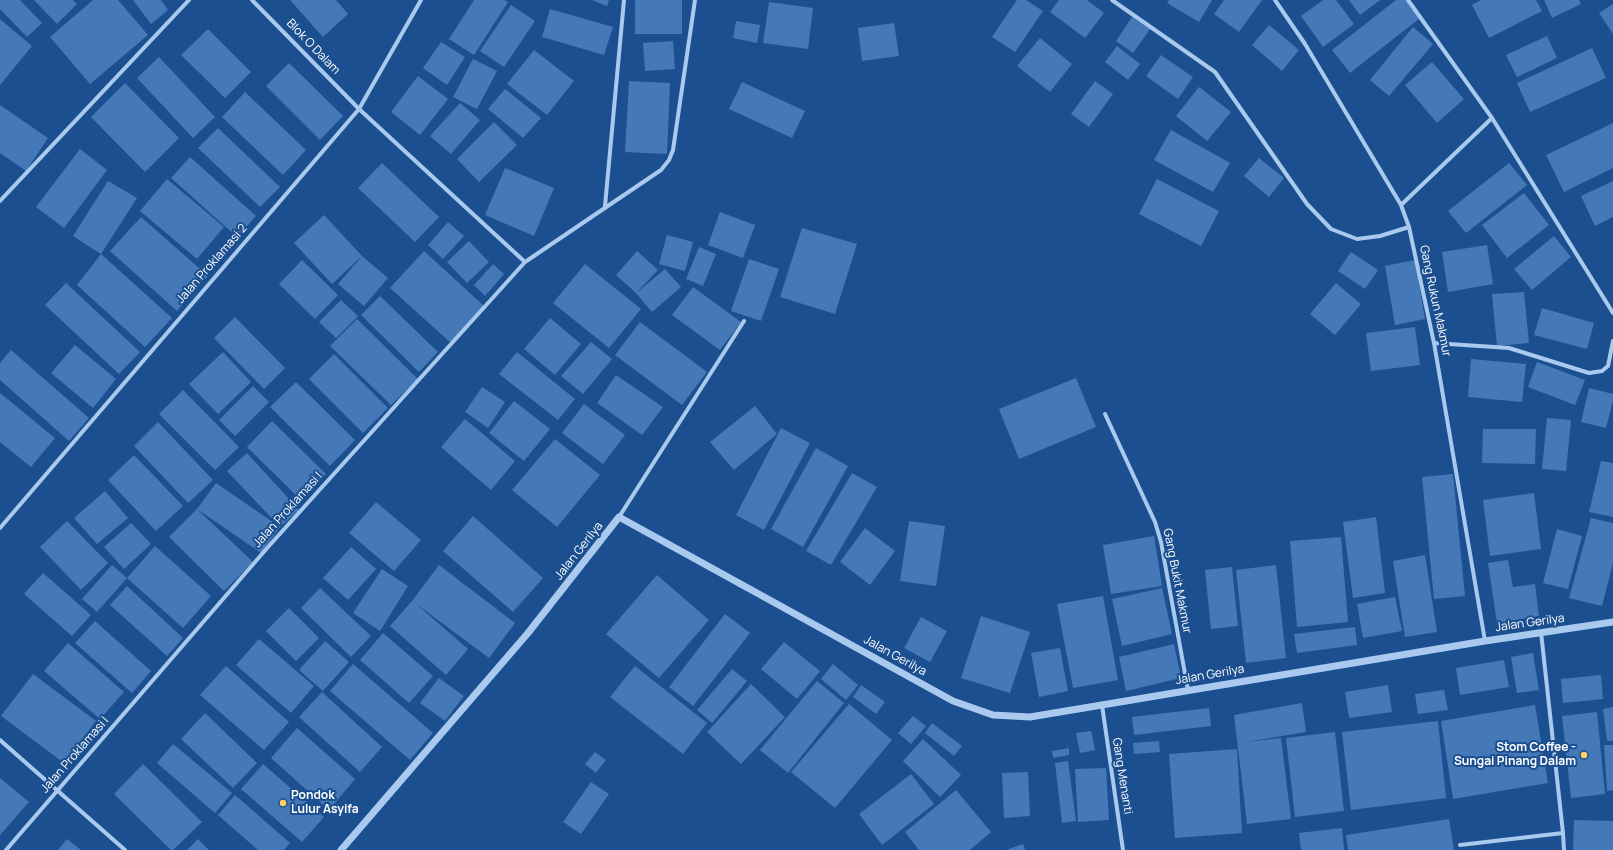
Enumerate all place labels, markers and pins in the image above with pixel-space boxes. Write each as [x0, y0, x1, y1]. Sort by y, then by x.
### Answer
place label: Stom Coffee - Sungai Pinang Dalam [1454, 741, 1576, 769]
marker: Stom Coffee - Sungai Pinang Dalam [1579, 750, 1589, 760]
place label: Pondok Lulur Asyifa [291, 789, 359, 817]
marker: Pondok Lulur Asyifa [278, 798, 288, 808]

